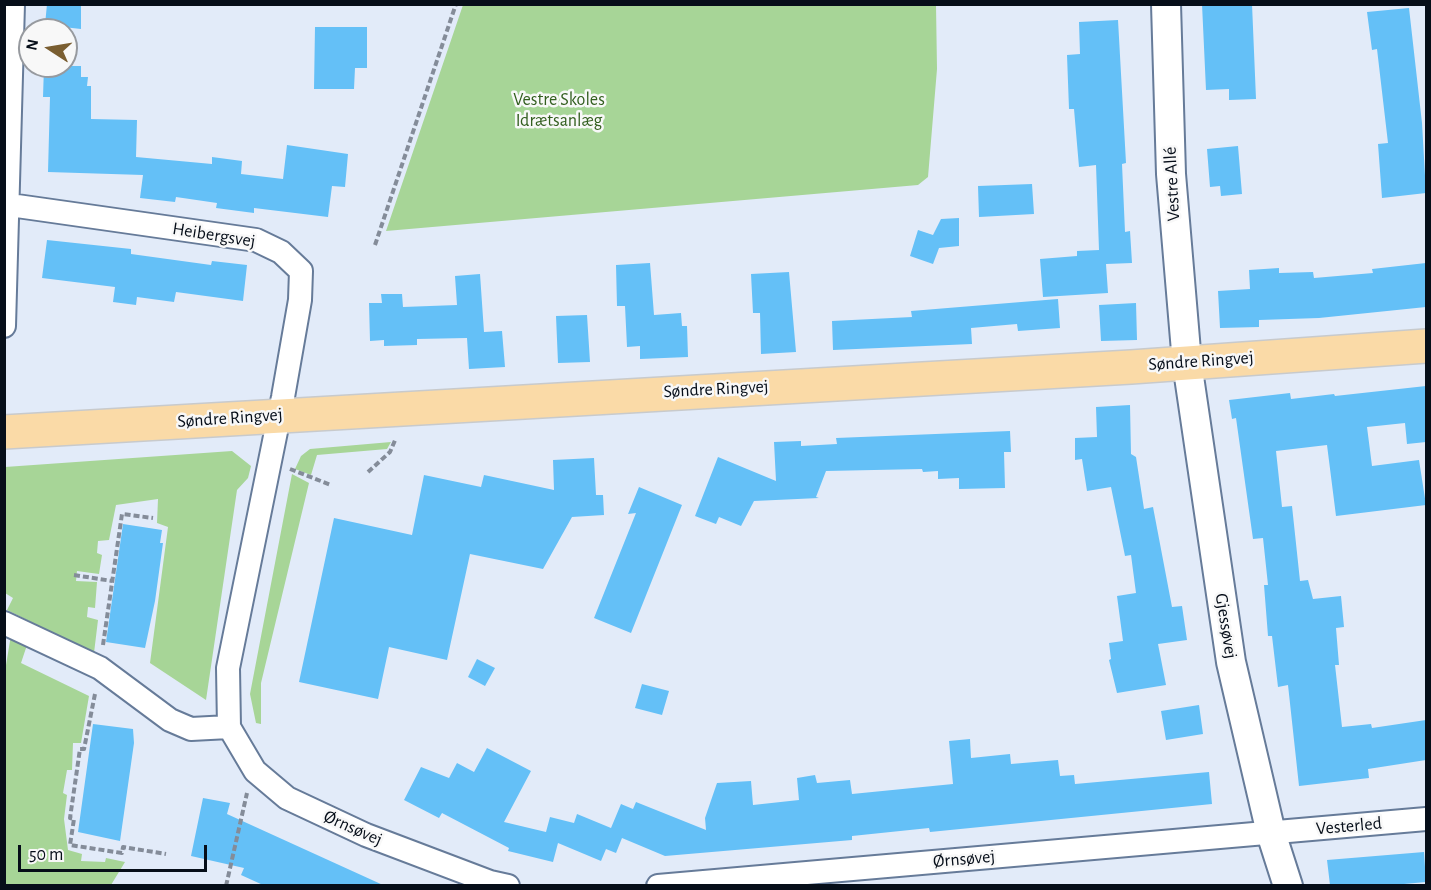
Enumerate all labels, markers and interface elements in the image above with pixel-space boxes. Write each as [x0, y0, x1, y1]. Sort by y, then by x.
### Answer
north arrow [18, 18, 78, 78]
text: N [23, 38, 41, 52]
park label: Vestre Skoles Idrætsanlæg [513, 89, 605, 132]
street label: Vestre Allé [1159, 146, 1185, 222]
street label: Heibergsvej [171, 218, 257, 252]
street label: Søndre Ringvej [1148, 347, 1254, 375]
street label: Søndre Ringvej [663, 375, 769, 403]
street label: Søndre Ringvej [177, 404, 283, 432]
street label: Gjessøvej [1210, 592, 1242, 660]
street label: Ørnsøvej [320, 805, 386, 851]
street label: Vesterled [1315, 812, 1383, 840]
scale bar [21, 833, 210, 871]
text: 50 m [29, 846, 63, 864]
street label: Ørnsøvej [932, 846, 996, 872]

